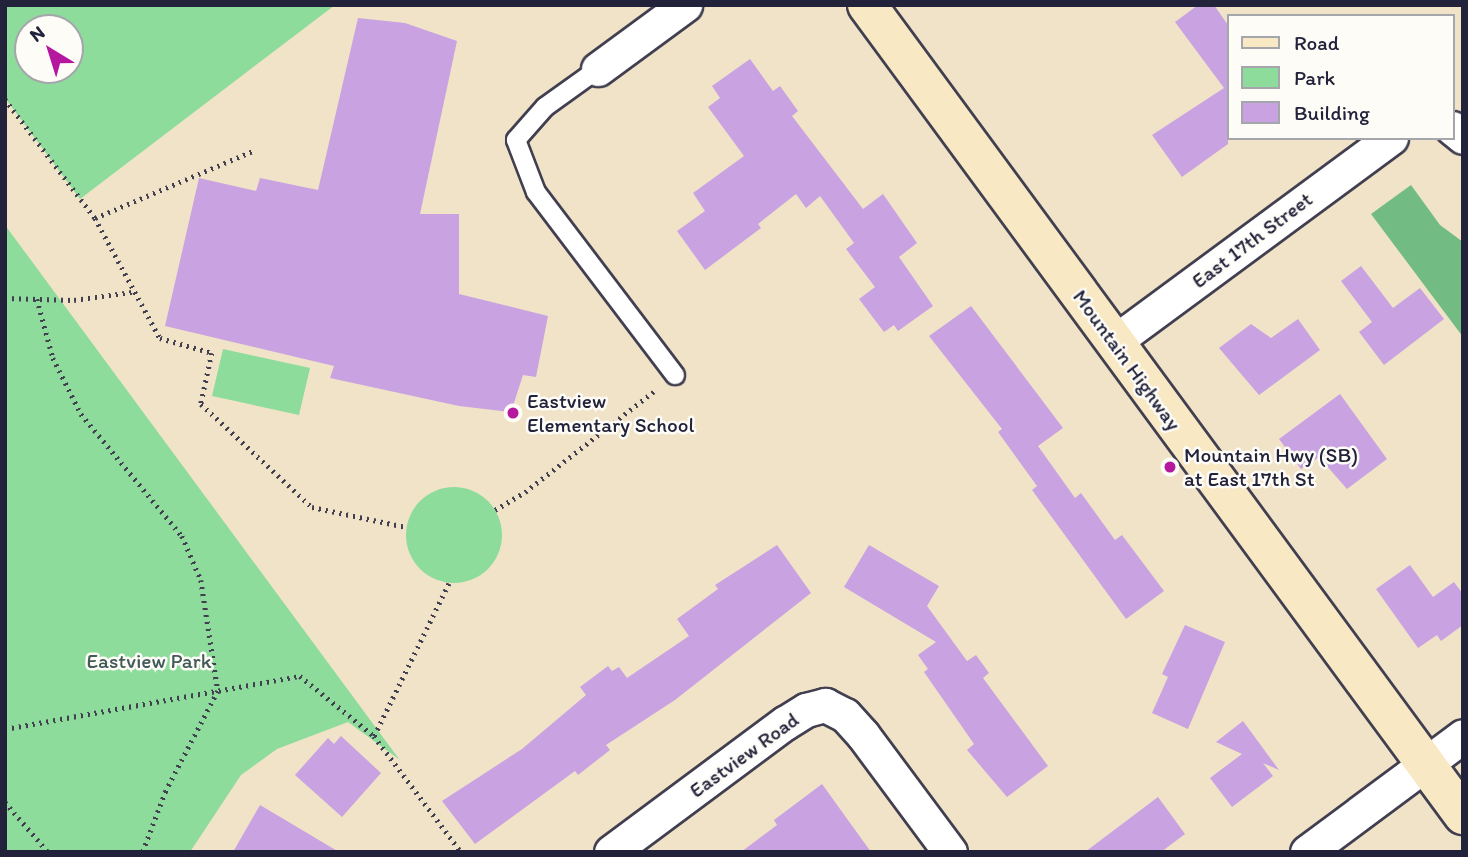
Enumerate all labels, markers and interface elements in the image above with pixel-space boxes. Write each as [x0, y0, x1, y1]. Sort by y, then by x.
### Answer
north arrow [14, 14, 84, 84]
legend [1226, 14, 1454, 140]
text: N [25, 21, 49, 47]
text: Road [1294, 30, 1339, 55]
text: Park [1294, 65, 1335, 90]
text: Building [1294, 100, 1370, 125]
street label: East 17th Street [1187, 187, 1317, 293]
street label: Mountain Highway [1068, 285, 1186, 435]
place label: Eastview Elementary School [527, 388, 694, 438]
marker: Eastview Elementary School [505, 405, 521, 421]
place label: Mountain Hwy (SB) at East 17th St [1184, 442, 1358, 492]
marker: Mountain Hwy (SB) at East 17th St [1162, 459, 1178, 475]
park label: Eastview Park [86, 648, 212, 674]
street label: Eastview Road [684, 707, 804, 803]

